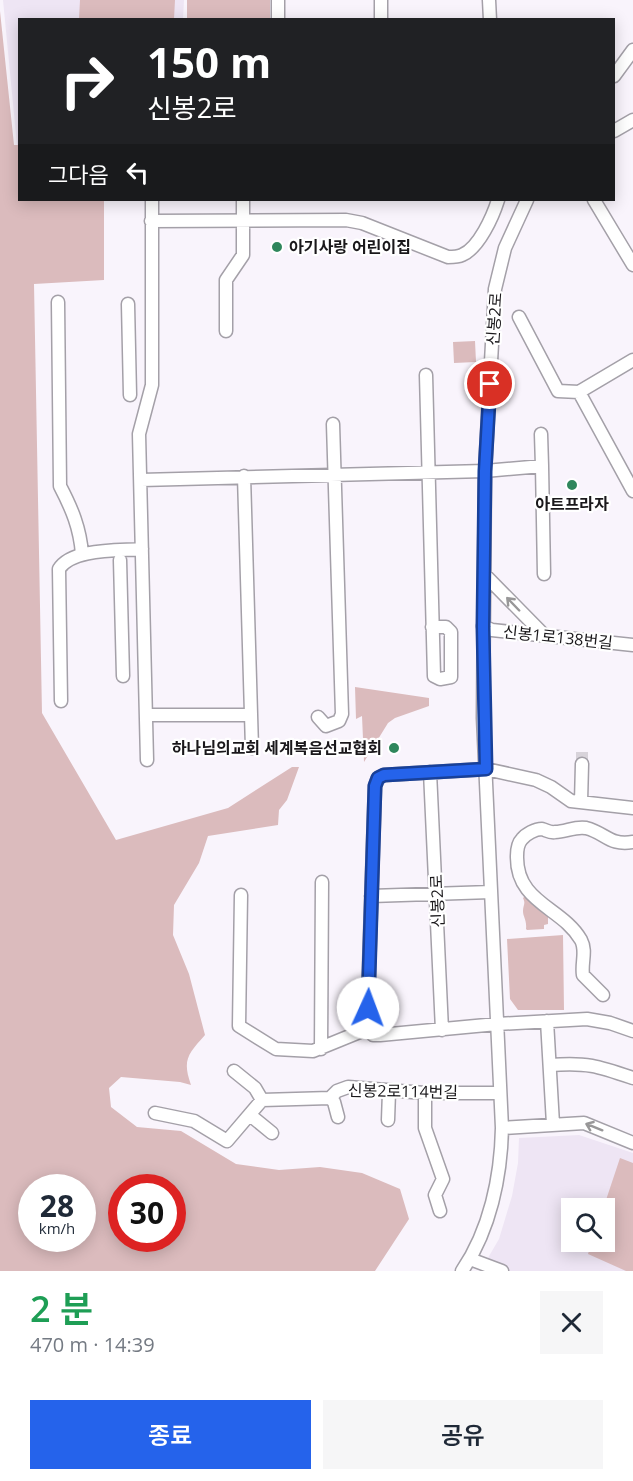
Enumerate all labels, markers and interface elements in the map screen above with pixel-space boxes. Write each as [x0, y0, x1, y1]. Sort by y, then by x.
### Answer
text: 150 m [147, 33, 271, 90]
icon: right [48, 42, 126, 120]
text: 신봉2로 [147, 89, 237, 126]
icon: left [121, 156, 154, 189]
text: 그다음 [48, 159, 109, 189]
place label: 아기사랑 어린이집 [289, 236, 411, 258]
marker: 아기사랑 어린이집 [270, 240, 284, 254]
street label: 신봉2로 [481, 291, 507, 346]
pin [464, 358, 515, 409]
icon: arrive [473, 367, 506, 400]
marker: 아트프라자 [565, 478, 579, 492]
place label: 아트프라자 [535, 493, 609, 515]
one-way arrow [506, 597, 520, 612]
street label: 신봉1로138번길 [502, 620, 614, 654]
place label: 하나님의교회 세계복음선교협회 [172, 737, 382, 759]
marker: 하나님의교회 세계복음선교협회 [387, 741, 401, 755]
street label: 신봉2로 [425, 874, 449, 928]
position arrow [336, 976, 400, 1040]
street label: 신봉2로114번길 [348, 1079, 458, 1103]
one-way arrow [585, 1121, 604, 1132]
speed limit sign: 30 [108, 1174, 186, 1252]
text: 28 [40, 1185, 74, 1226]
map controls [561, 1198, 615, 1252]
button: search [561, 1198, 615, 1252]
text: km/h [39, 1218, 75, 1238]
text: 2 분 [30, 1284, 93, 1333]
button: close [540, 1291, 603, 1354]
text: 470 m · 14:39 [30, 1331, 155, 1358]
button: 종료 [30, 1400, 311, 1469]
button: 공유 [323, 1400, 603, 1469]

